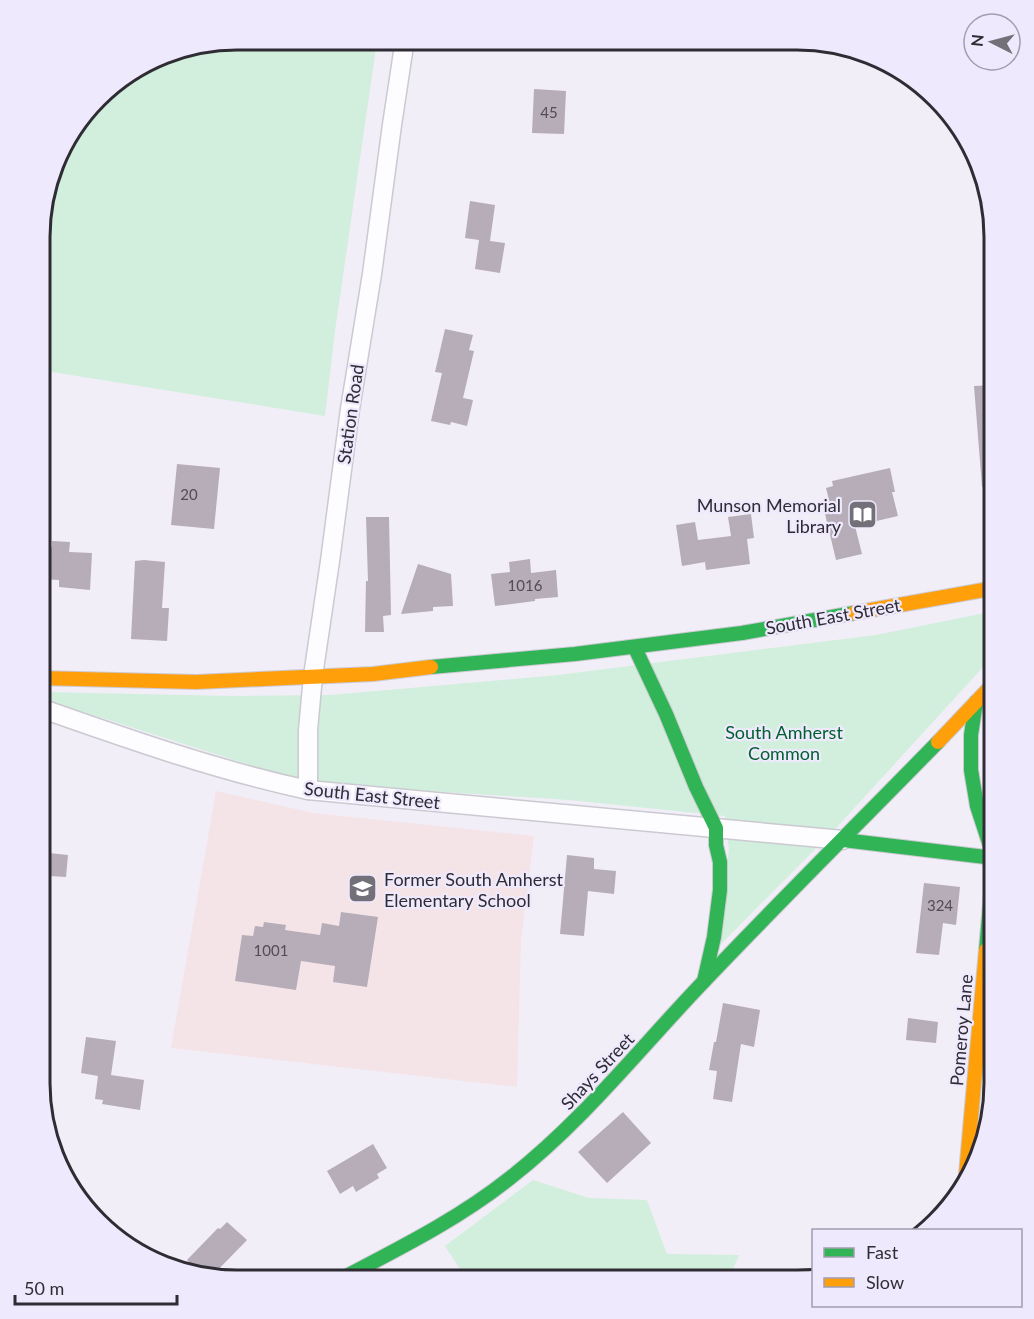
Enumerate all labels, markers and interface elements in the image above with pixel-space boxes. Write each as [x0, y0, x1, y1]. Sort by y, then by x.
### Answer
north arrow [962, 12, 1022, 72]
text: N [966, 33, 987, 48]
house number: 45 [540, 103, 558, 121]
street label: Station Road [332, 363, 368, 465]
house number: 20 [180, 485, 198, 503]
place label: Munson Memorial Library [697, 494, 842, 537]
library icon: Munson Memorial Library [846, 499, 878, 531]
house number: 1016 [508, 576, 543, 594]
street label: South East Street [764, 593, 903, 639]
park label: South Amherst Common [725, 721, 843, 764]
street label: South East Street [303, 777, 442, 813]
place label: Former South Amherst Elementary School [384, 868, 563, 911]
school or university icon: Former South Amherst Elementary School [347, 873, 379, 905]
house number: 324 [927, 896, 953, 914]
house number: 1001 [254, 941, 288, 959]
street label: Pomeroy Lane [945, 973, 977, 1087]
street label: Shays Street [556, 1028, 639, 1114]
legend [812, 1229, 1022, 1307]
text: Fast [866, 1241, 899, 1263]
scale bar [15, 1268, 177, 1306]
text: Slow [866, 1271, 904, 1293]
text: 50 m [24, 1277, 64, 1299]

